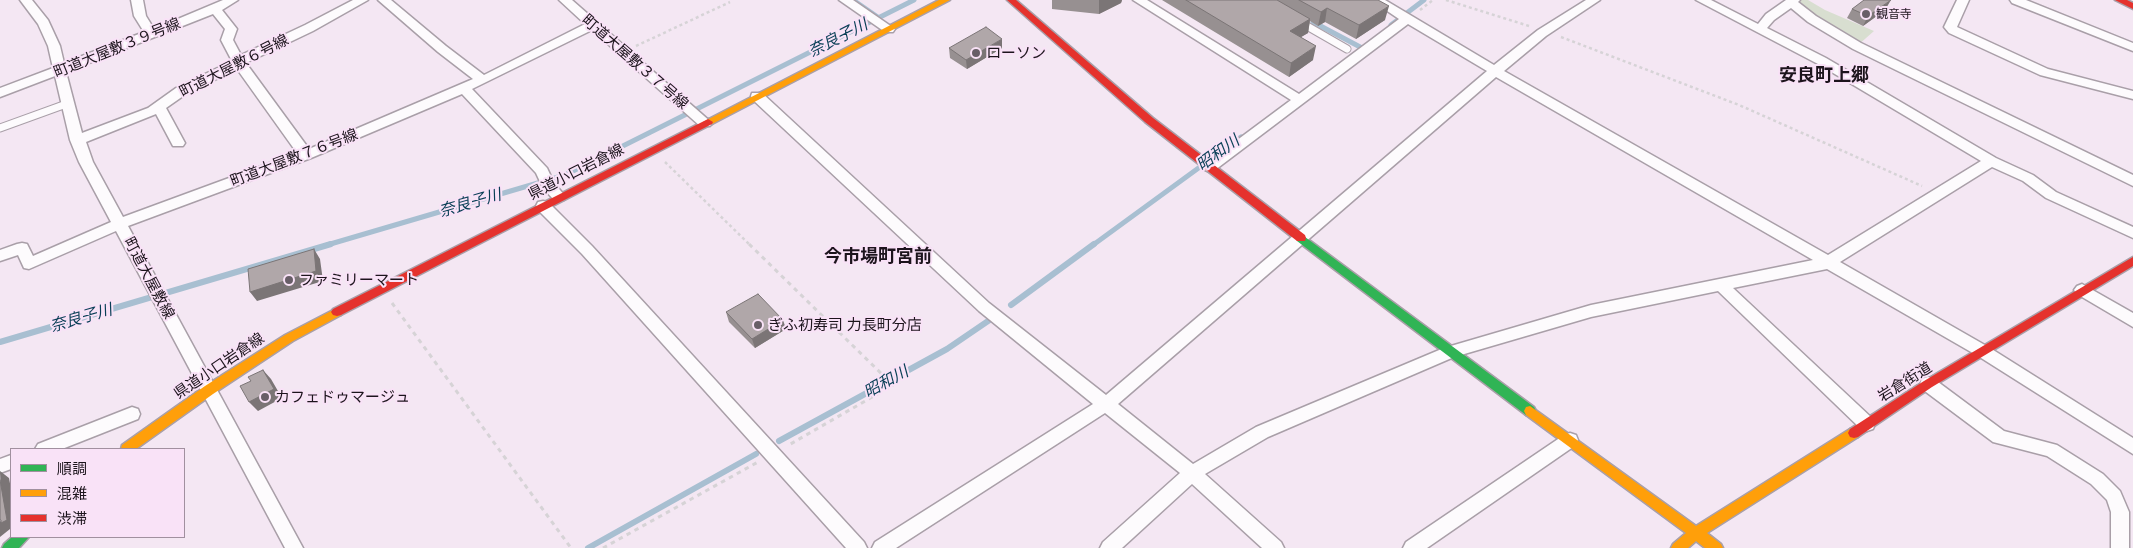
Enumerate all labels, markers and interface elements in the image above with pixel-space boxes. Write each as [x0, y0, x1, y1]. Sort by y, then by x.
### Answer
place label: 観音寺 [1876, 7, 1912, 21]
marker: 観音寺 [1860, 8, 1872, 20]
street label: 町道大屋敷３７号線 [578, 11, 692, 113]
street label: 町道大屋敷３９号線 [51, 14, 183, 82]
water label: 奈良子川 [805, 15, 871, 61]
street label: 町道大屋敷６号線 [176, 31, 292, 101]
place label: ローソン [986, 44, 1046, 62]
marker: ローソン [970, 47, 982, 59]
district label: 安良町上郷 [1779, 64, 1869, 86]
street label: 町道大屋敷７６号線 [228, 125, 360, 191]
water label: 昭和川 [1193, 131, 1243, 175]
street label: 県道小口岩倉線 [525, 140, 627, 204]
water label: 奈良子川 [437, 185, 503, 221]
street label: 町道大屋敷線 [120, 234, 178, 322]
district label: 今市場町宮前 [824, 245, 932, 267]
place label: ファミリーマート [299, 271, 419, 289]
marker: ファミリーマート [283, 274, 295, 286]
water label: 奈良子川 [48, 300, 114, 336]
place label: ぎふ初寿司 力長町分店 [768, 316, 922, 334]
marker: ぎふ初寿司 力長町分店 [752, 319, 764, 331]
street label: 県道小口岩倉線 [170, 329, 268, 403]
street label: 岩倉街道 [1875, 358, 1935, 406]
water label: 昭和川 [860, 362, 912, 402]
place label: カフェドゥマージュ [275, 388, 410, 406]
marker: カフェドゥマージュ [259, 391, 271, 403]
legend [10, 448, 185, 538]
text: 順調 [57, 459, 87, 477]
text: 混雑 [57, 484, 87, 502]
text: 渋滞 [57, 509, 87, 527]

